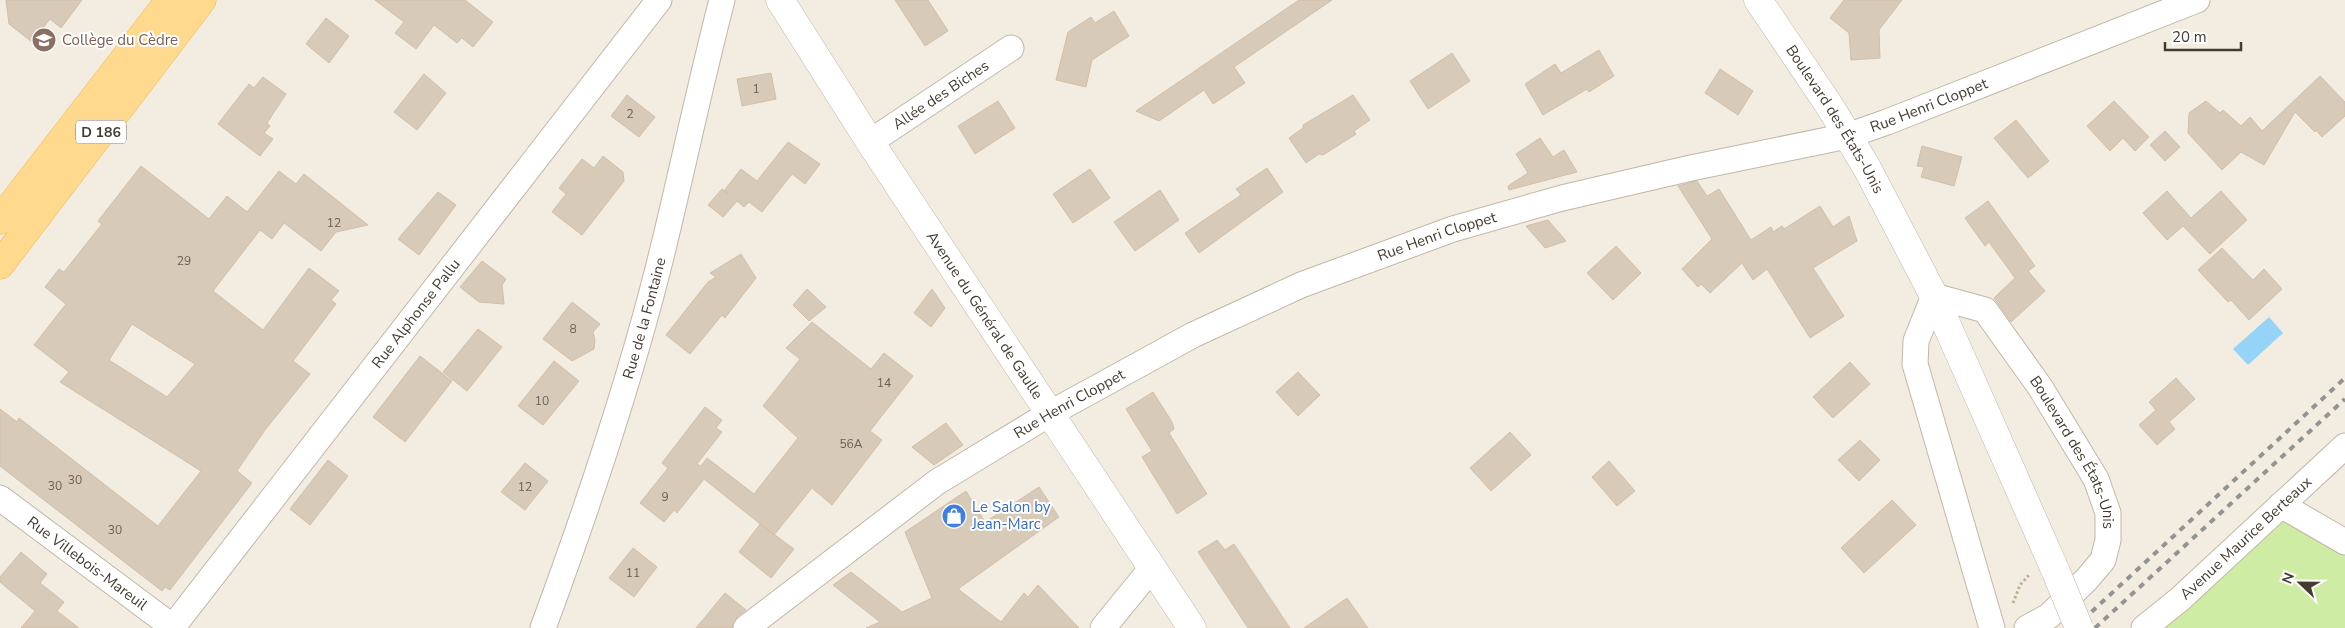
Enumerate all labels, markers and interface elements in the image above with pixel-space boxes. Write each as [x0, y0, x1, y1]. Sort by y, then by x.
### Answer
scale bar [2165, 20, 2241, 52]
school or university icon: Collège du Cèdre [31, 27, 57, 53]
text: 20 m [2172, 27, 2207, 47]
place label: Collège du Cèdre [62, 30, 178, 50]
street label: Boulevard des États-Unis [1781, 41, 1889, 197]
street label: Allée des Biches [889, 56, 993, 134]
street label: Rue Henri Cloppet [1867, 73, 1991, 137]
house number: 1 [752, 81, 760, 97]
house number: 2 [626, 106, 634, 122]
road number: D 186 [76, 120, 126, 144]
street label: Rue Henri Cloppet [1375, 207, 1499, 266]
house number: 12 [327, 215, 341, 231]
street label: Avenue du Général de Gaulle [922, 227, 1048, 403]
house number: 29 [177, 253, 191, 269]
street label: Rue Alphonse Pallu [367, 255, 465, 372]
street label: Rue de la Fontaine [618, 255, 670, 381]
house number: 8 [569, 321, 577, 337]
street label: Rue Henri Cloppet [1010, 364, 1129, 443]
street label: Boulevard des États-Unis [2025, 372, 2118, 529]
house number: 14 [877, 375, 891, 391]
house number: 10 [535, 393, 549, 409]
house number: 56A [839, 436, 863, 452]
house number: 30 [68, 472, 82, 488]
street label: Avenue Maurice Berteaux [2176, 472, 2316, 604]
house number: 30 [48, 478, 62, 494]
house number: 12 [518, 479, 532, 495]
house number: 9 [661, 489, 669, 505]
place label: Le Salon by Jean-Marc [971, 497, 1051, 534]
shop icon: Le Salon by Jean-Marc [941, 503, 967, 529]
street label: Rue Villebois-Mareuil [23, 512, 152, 615]
house number: 30 [108, 522, 122, 538]
north arrow [2275, 558, 2325, 608]
house number: 11 [626, 565, 640, 581]
text: N [2278, 570, 2299, 587]

